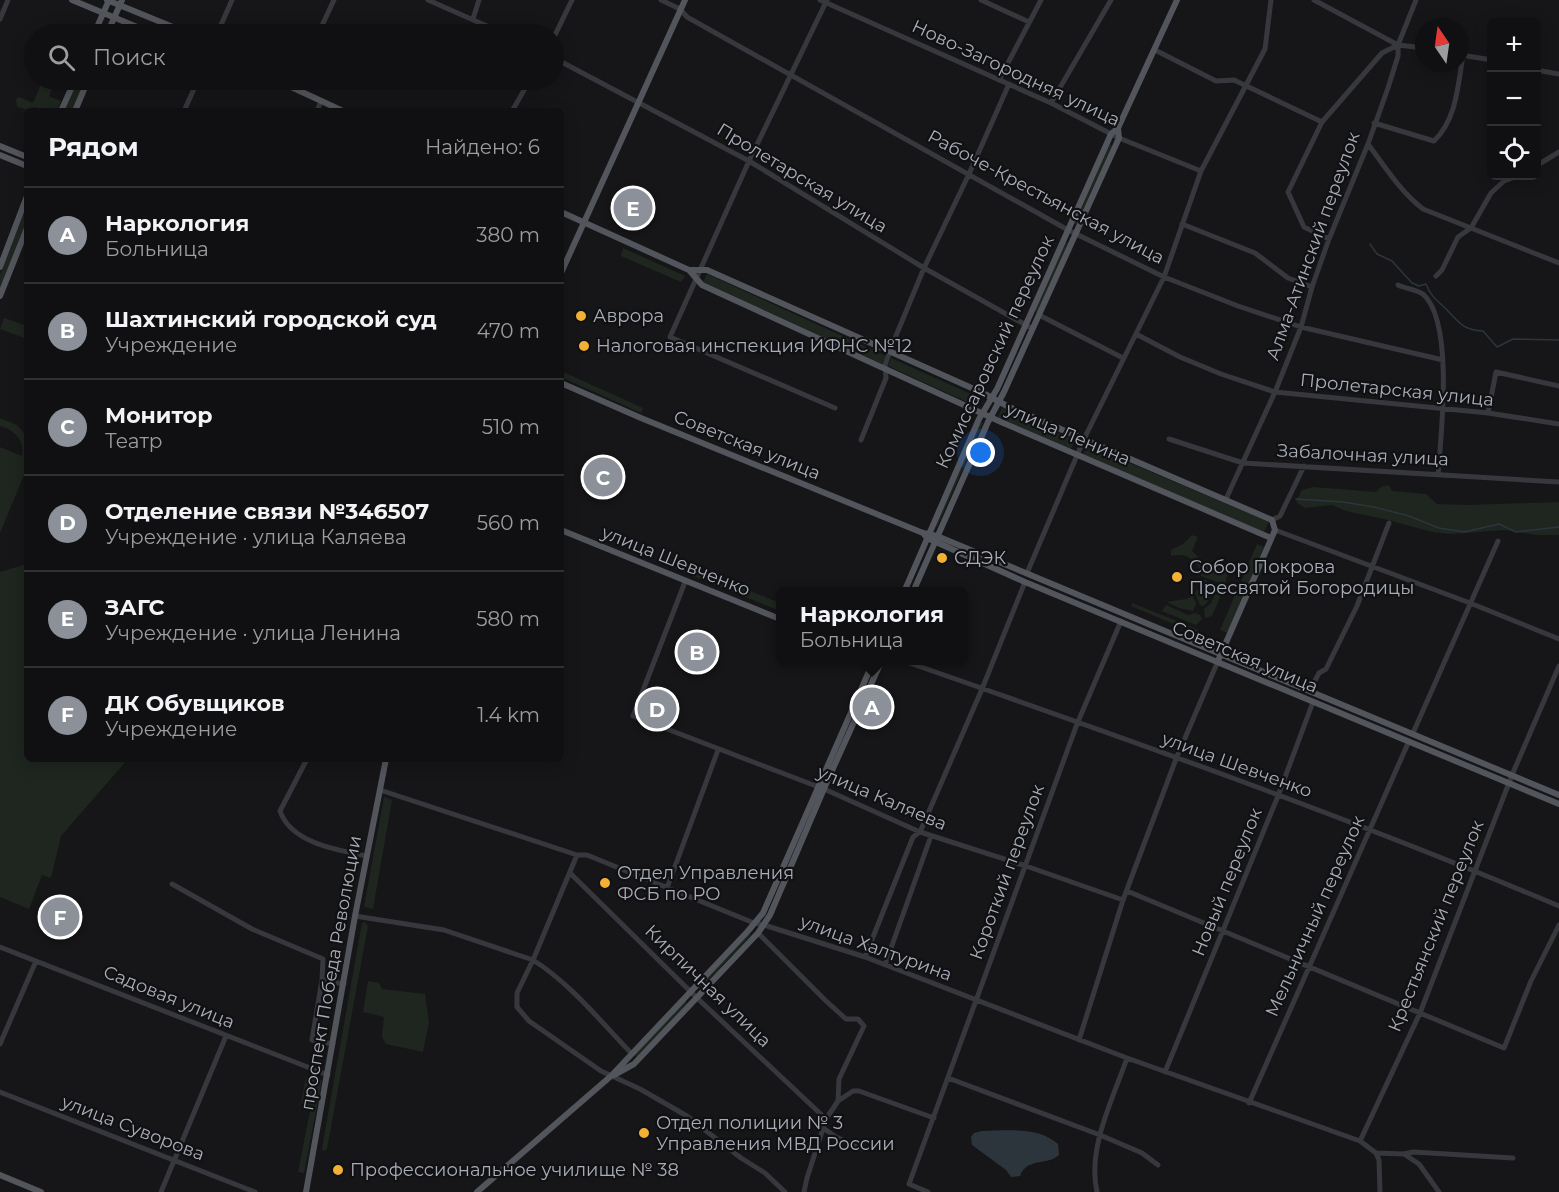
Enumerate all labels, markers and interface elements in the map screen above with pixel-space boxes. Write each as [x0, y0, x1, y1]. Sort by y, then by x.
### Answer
street label: Ново-Загородняя улица [908, 15, 1124, 131]
north arrow [1415, 18, 1469, 72]
map controls [1487, 18, 1541, 180]
button: + [1487, 18, 1541, 72]
search box [24, 24, 564, 90]
icon: search [45, 41, 78, 74]
text: Поиск [93, 44, 165, 71]
button: − [1487, 72, 1541, 126]
street label: Пролетарская улица [713, 118, 891, 238]
street label: Рабоче-Крестьянская улица [924, 125, 1168, 269]
button: locate [1487, 126, 1541, 180]
street label: Алма-Атинский переулок [1261, 128, 1365, 363]
text: Рядом [48, 131, 139, 163]
text: Найдено: 6 [425, 135, 540, 159]
pin: E [614, 186, 652, 230]
text: Наркология [105, 210, 249, 237]
text: A [60, 223, 75, 247]
text: 380 m [476, 223, 540, 247]
street label: Комиссаровский переулок [931, 231, 1059, 472]
text: Больница [105, 237, 209, 261]
place label: Аврора [593, 305, 664, 327]
text: Шахтинский городской суд [105, 306, 437, 333]
marker: Аврора [574, 309, 588, 323]
text: B [60, 319, 75, 343]
text: 470 m [477, 319, 540, 343]
text: Учреждение [105, 333, 237, 357]
place label: Налоговая инспекция ИФНС №12 [596, 335, 912, 357]
marker: Налоговая инспекция ИФНС №12 [577, 339, 591, 353]
street label: Пролетарская улица [1299, 369, 1495, 411]
street label: улица Ленина [1001, 397, 1134, 470]
text: Монитор [105, 402, 212, 429]
street label: Советская улица [670, 406, 824, 484]
text: C [60, 415, 75, 439]
text: 510 m [482, 415, 540, 439]
text: Театр [105, 429, 163, 453]
your location [966, 438, 995, 467]
street label: Забалочная улица [1277, 440, 1449, 470]
pin: C [584, 454, 622, 500]
text: Отделение связи №346507 [105, 498, 429, 525]
text: D [59, 511, 76, 535]
text: 560 m [477, 511, 540, 535]
street label: улица Шевченко [598, 521, 754, 601]
text: Учреждение · улица Каляева [105, 525, 407, 549]
place label: СДЭК [954, 547, 1007, 569]
marker: СДЭК [935, 551, 949, 565]
place label: Собор Покрова Пресвятой Богородицы [1189, 556, 1414, 599]
marker: Собор Покрова Пресвятой Богородицы [1170, 570, 1184, 584]
popup [776, 587, 968, 665]
text: ЗАГС [105, 594, 164, 621]
text: Наркология [800, 601, 944, 628]
text: E [61, 607, 74, 631]
text: 580 m [476, 607, 540, 631]
street label: Советская улица [1169, 616, 1321, 698]
text: Учреждение · улица Ленина [105, 621, 401, 645]
text: Больница [800, 628, 904, 652]
pin: B [678, 630, 716, 674]
pin: A [852, 684, 892, 730]
pin: D [638, 686, 676, 732]
text: ДК Обувщиков [105, 690, 285, 717]
text: F [61, 703, 74, 727]
text: 1.4 km [477, 703, 540, 727]
text: Учреждение [105, 717, 237, 741]
street label: улица Шевченко [1158, 727, 1315, 802]
street label: улица Каляева [813, 760, 950, 835]
street label: Короткий переулок [965, 781, 1049, 963]
street label: Новый переулок [1187, 804, 1267, 959]
street label: Мельничный переулок [1261, 811, 1370, 1020]
street label: Крестьянский переулок [1383, 816, 1489, 1035]
street label: проспект Победа Революции [296, 834, 366, 1112]
place label: Отдел Управления ФСБ по РО [617, 862, 794, 905]
marker: Отдел Управления ФСБ по РО [598, 876, 612, 890]
pin: F [40, 894, 80, 940]
street label: улица Халтурина [796, 910, 955, 986]
street label: Кирпичная улица [640, 920, 776, 1052]
street label: Садовая улица [100, 961, 238, 1033]
street label: улица Суворова [57, 1090, 208, 1165]
place label: Отдел полиции № 3 Управления МВД России [656, 1112, 895, 1155]
marker: Отдел полиции № 3 Управления МВД России [637, 1126, 651, 1140]
place label: Профессиональное училище № 38 [350, 1159, 679, 1181]
marker: Профессиональное училище № 38 [331, 1163, 345, 1177]

